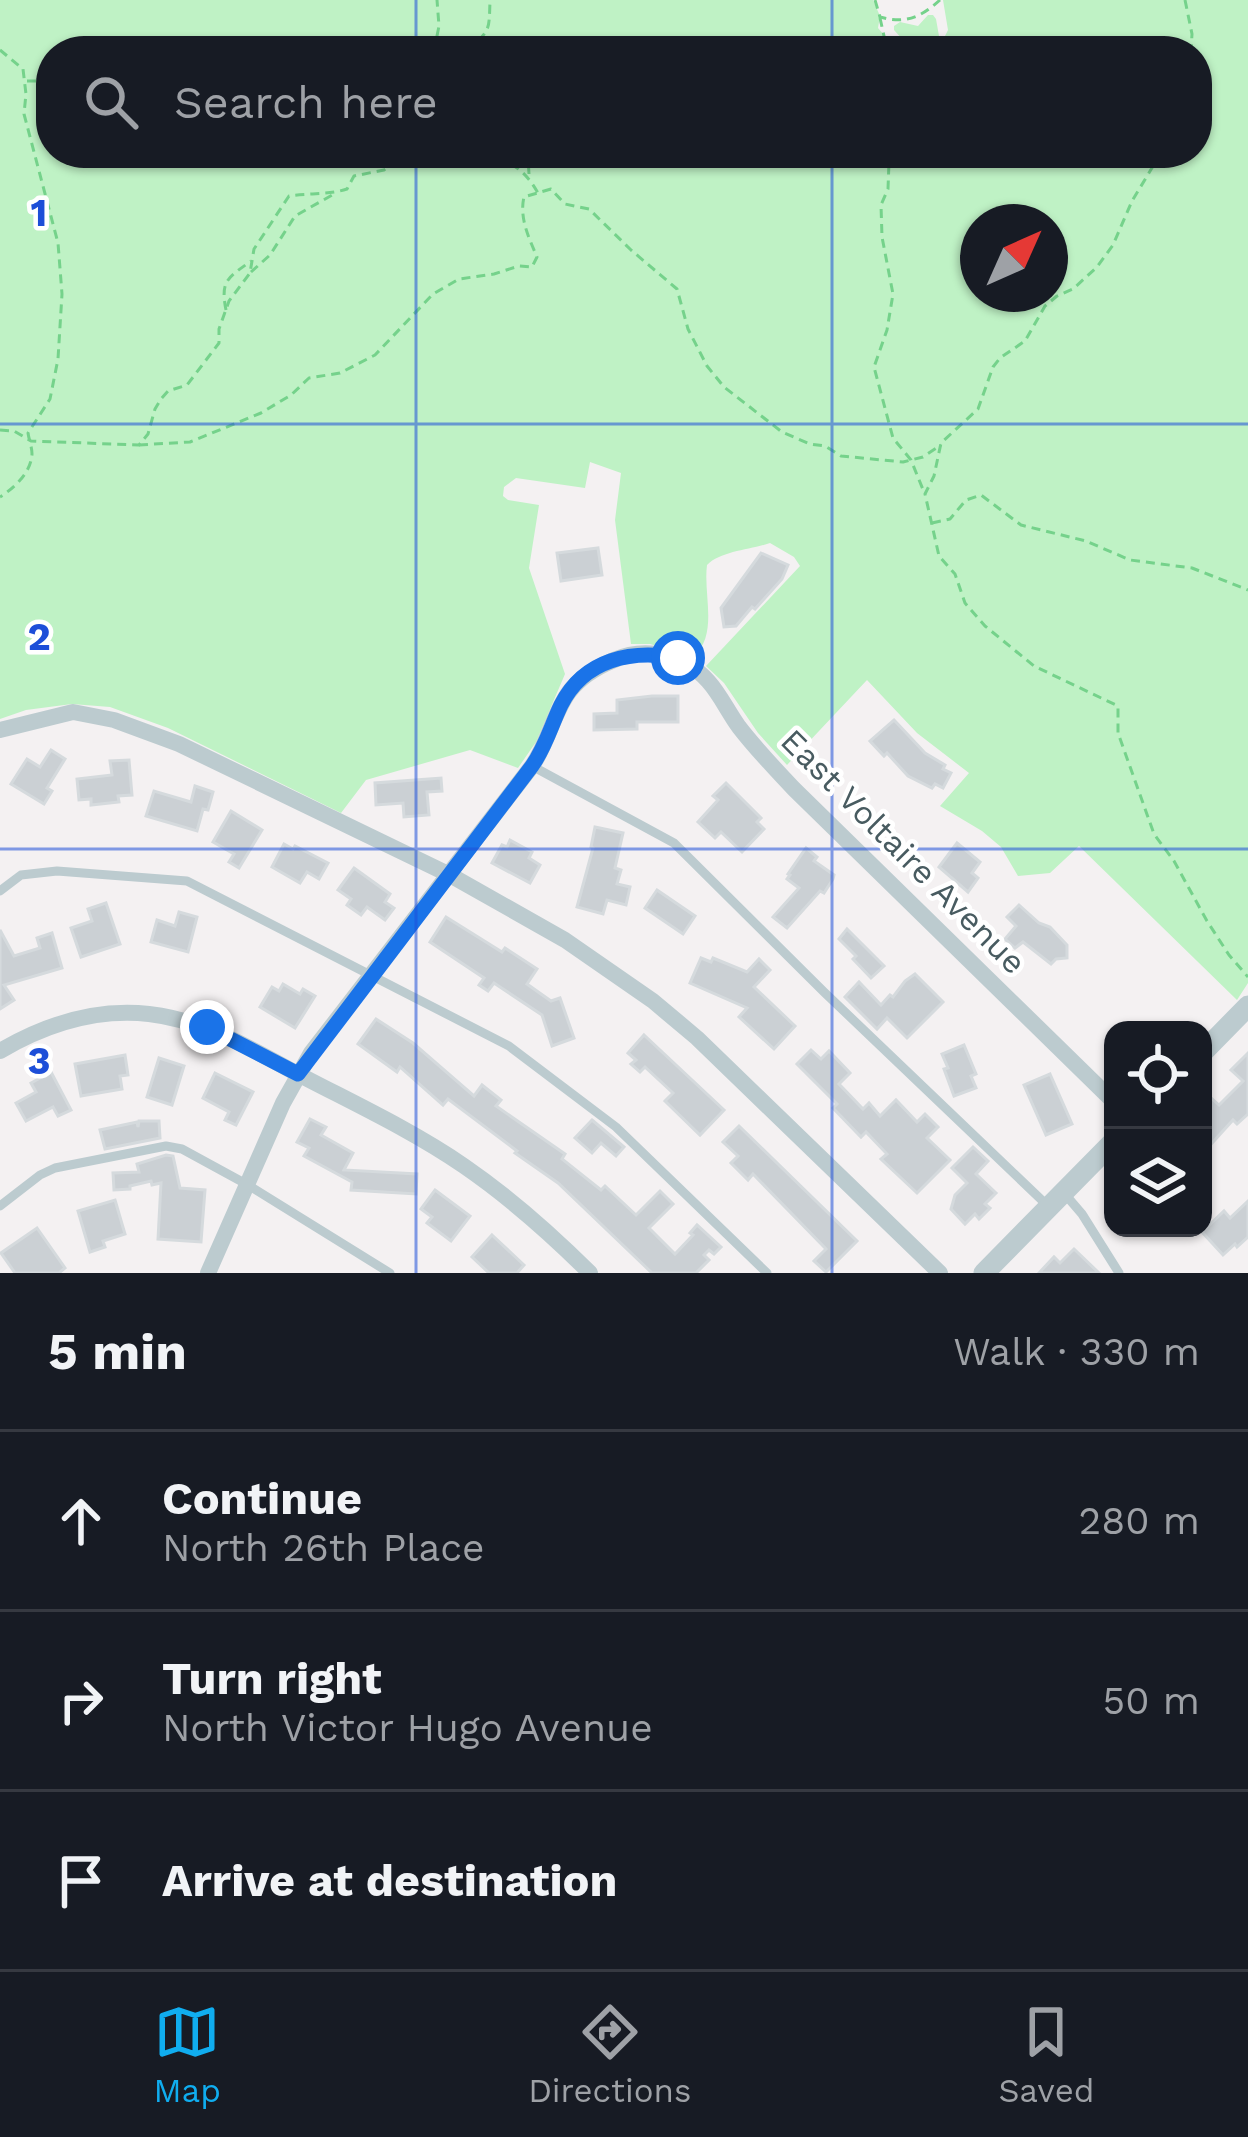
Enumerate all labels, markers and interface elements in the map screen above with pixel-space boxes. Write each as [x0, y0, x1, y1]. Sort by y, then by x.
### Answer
search box [36, 36, 1212, 168]
icon: search [78, 69, 144, 135]
text: Search here [174, 76, 438, 129]
text: 1 [31, 190, 47, 235]
north arrow [960, 204, 1068, 312]
text: 2 [27, 614, 51, 659]
route start [651, 631, 705, 685]
street label: East Voltaire Avenue [773, 721, 1034, 982]
route end [180, 1000, 234, 1054]
map controls [1104, 1021, 1212, 1237]
button: locate [1104, 1021, 1212, 1129]
text: 3 [27, 1038, 51, 1083]
button: layers [1104, 1129, 1212, 1237]
text: 5 min [48, 1322, 187, 1381]
text: Walk · 330 m [953, 1329, 1200, 1374]
text: Continue [162, 1472, 362, 1525]
icon: ahead [48, 1488, 114, 1554]
text: 280 m [1079, 1498, 1200, 1543]
text: North 26th Place [162, 1525, 485, 1570]
text: Turn right [162, 1652, 382, 1705]
icon: right [48, 1668, 114, 1734]
text: 50 m [1103, 1678, 1200, 1723]
text: North Victor Hugo Avenue [162, 1705, 653, 1750]
icon: arrive [48, 1848, 114, 1914]
text: Arrive at destination [162, 1854, 617, 1907]
tab: Map [154, 1999, 221, 2110]
tab: Directions [528, 1999, 691, 2110]
tab: Saved [999, 1999, 1094, 2110]

